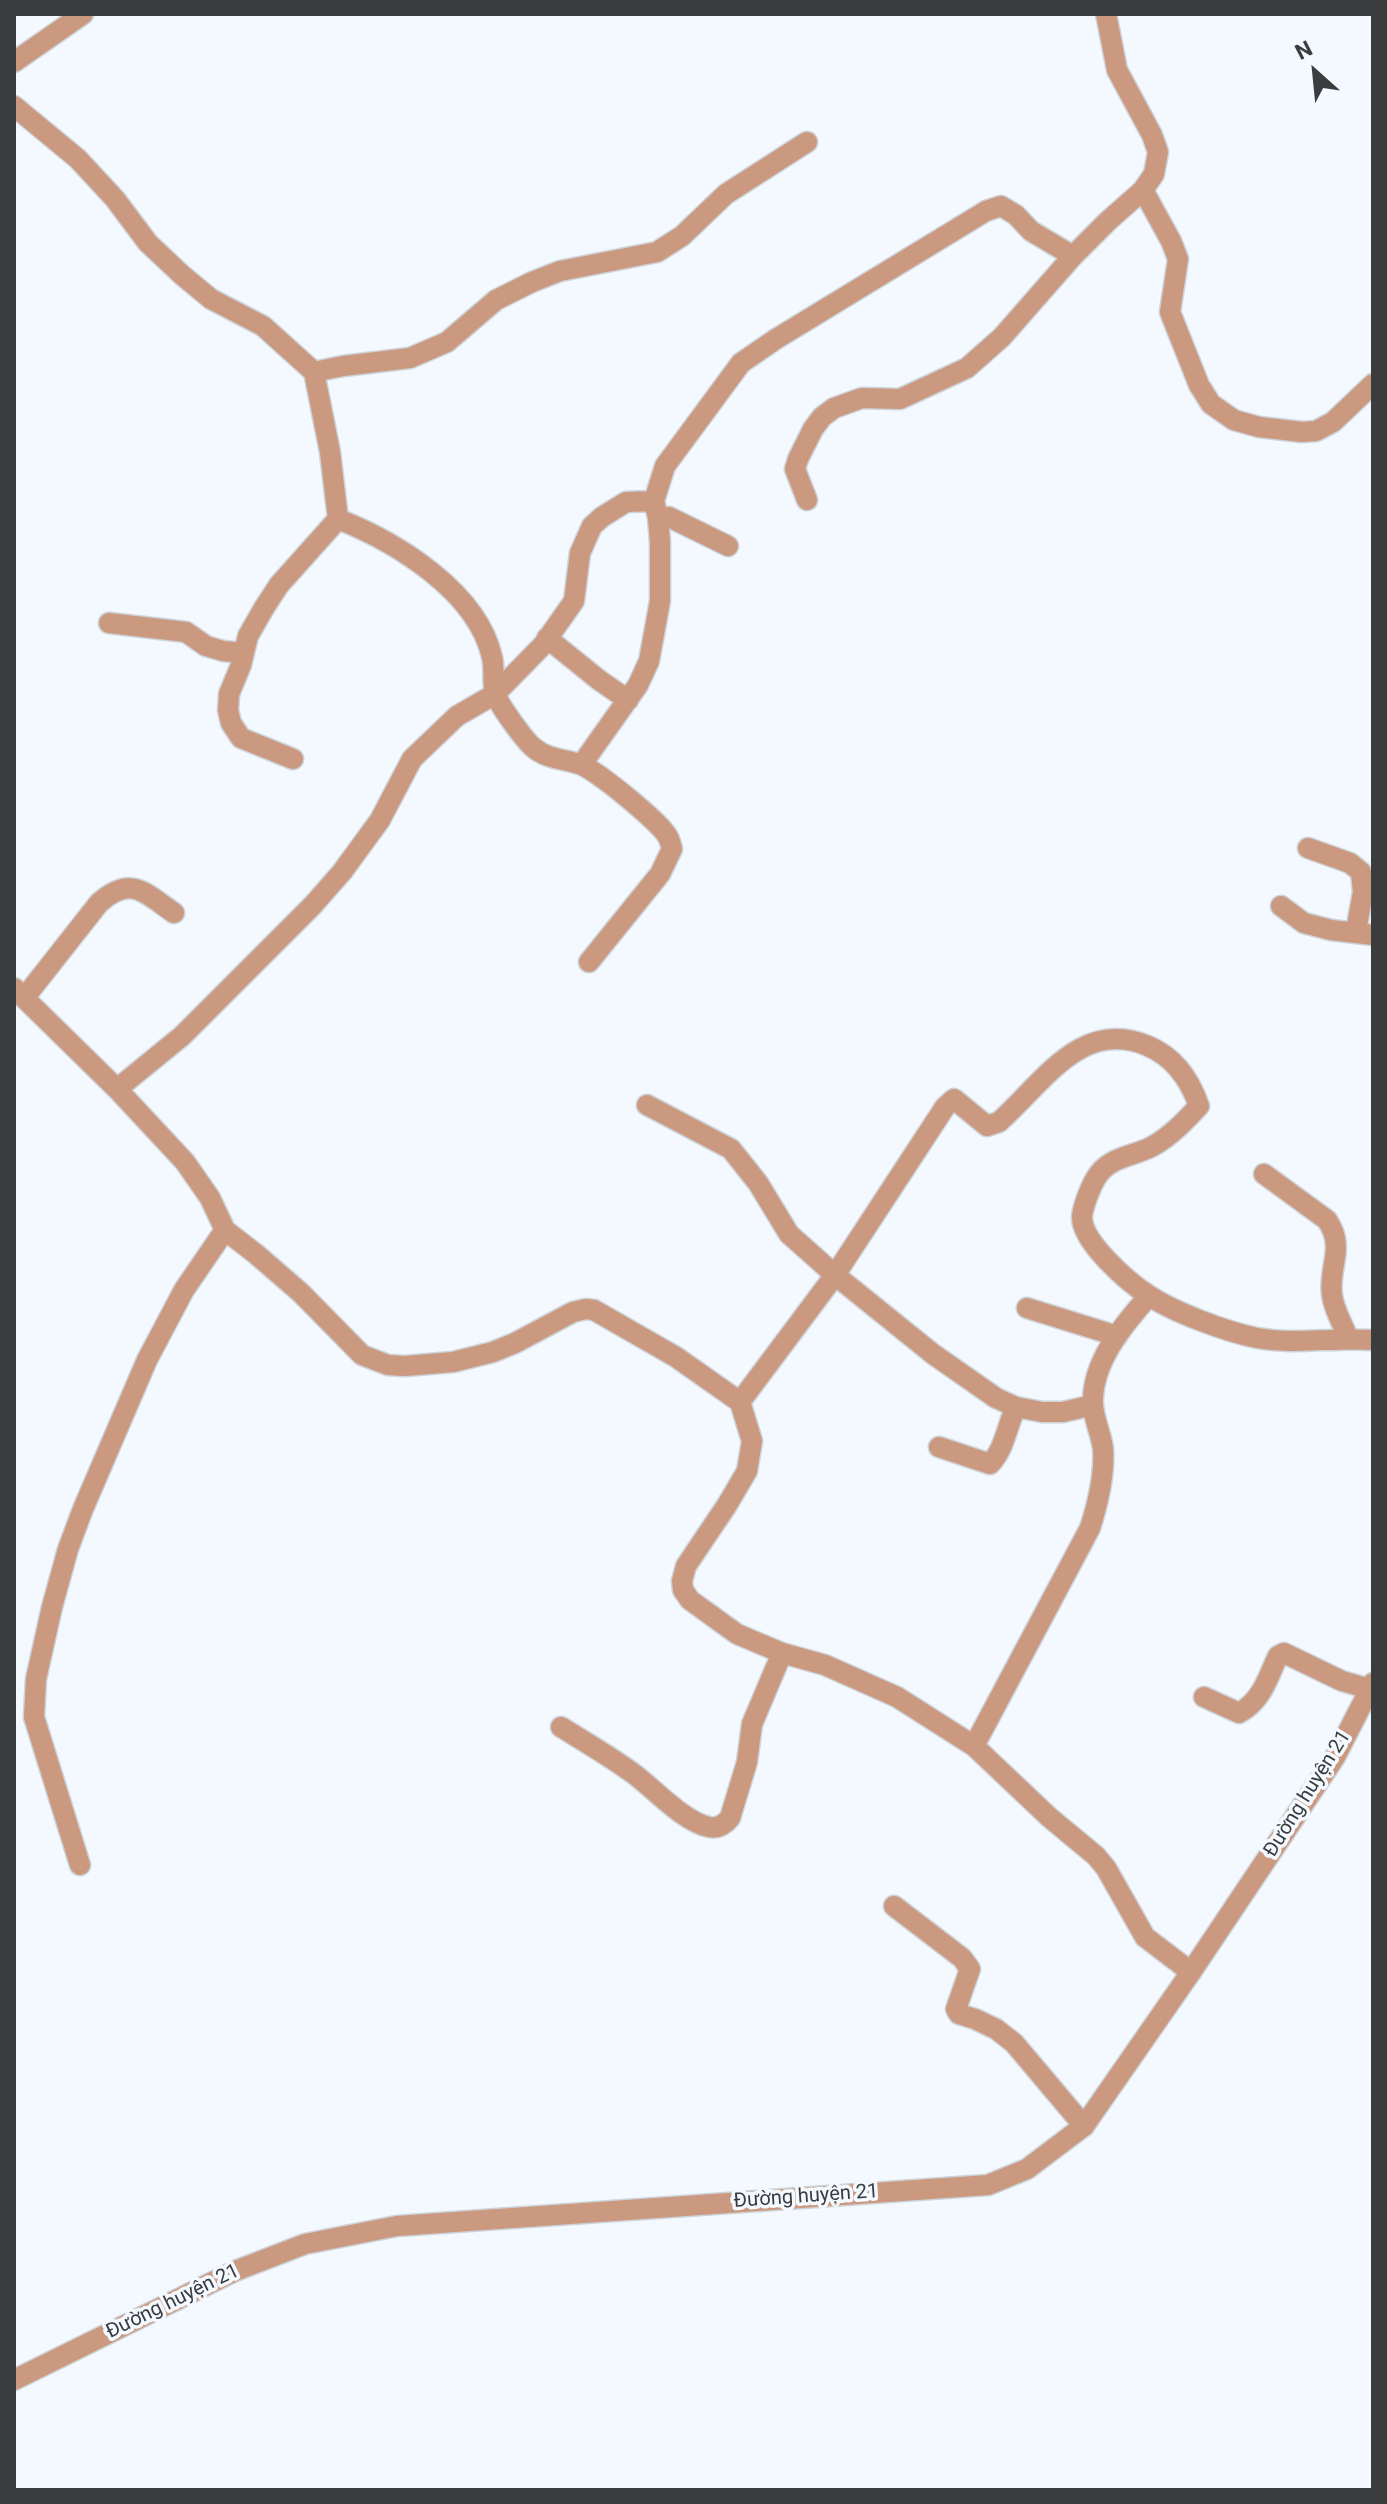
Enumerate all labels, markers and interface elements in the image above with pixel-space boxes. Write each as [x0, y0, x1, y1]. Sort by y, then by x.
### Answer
north arrow [1275, 32, 1355, 112]
text: N [1291, 36, 1316, 65]
street label: Đường huyện 21 [1259, 1726, 1357, 1862]
street label: Đường huyện 21 [733, 2180, 879, 2214]
street label: Đường huyện 21 [103, 2259, 243, 2345]

